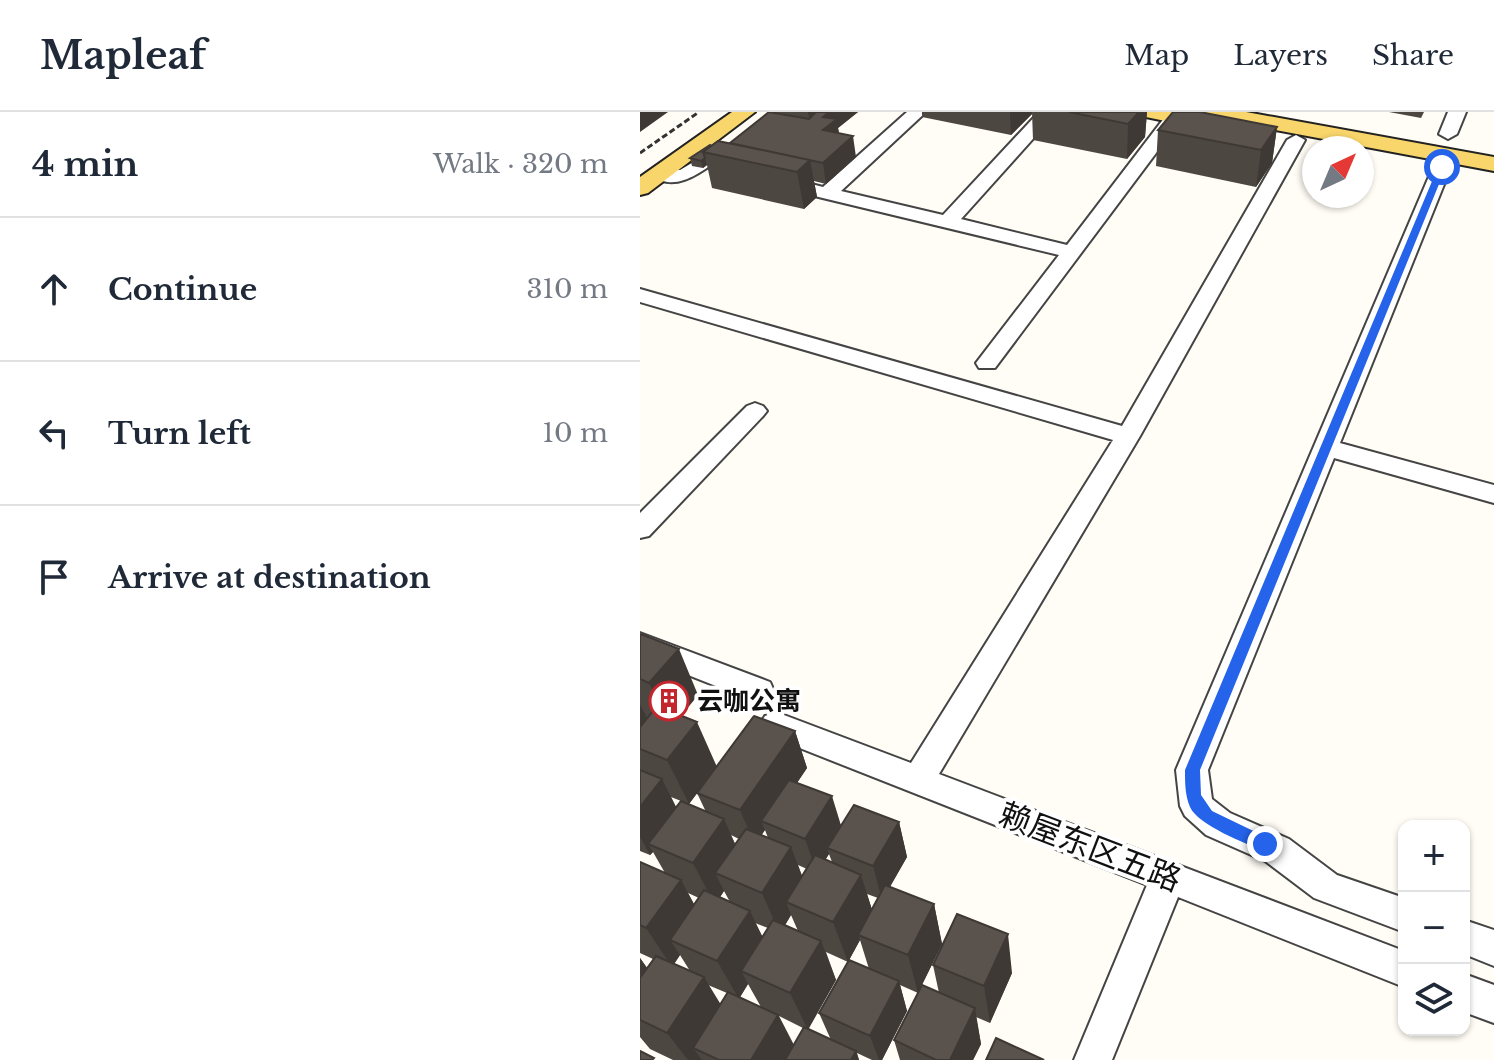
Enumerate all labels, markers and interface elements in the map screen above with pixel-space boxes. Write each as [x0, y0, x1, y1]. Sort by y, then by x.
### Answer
text: Mapleaf [40, 32, 206, 79]
text: Map [1124, 38, 1189, 73]
text: Layers [1233, 38, 1328, 73]
text: Share [1372, 38, 1454, 73]
north arrow [1302, 136, 1374, 208]
text: 4 min [32, 143, 138, 185]
text: Walk · 320 m [433, 148, 608, 180]
route start [1424, 149, 1460, 185]
icon: ahead [32, 267, 76, 311]
text: Continue [108, 271, 257, 308]
text: 310 m [526, 273, 608, 305]
icon: left [32, 411, 76, 455]
text: Turn left [108, 415, 251, 452]
text: 10 m [542, 417, 608, 449]
icon: arrive [32, 555, 76, 599]
text: Arrive at destination [108, 559, 431, 596]
building icon: 云咖公寓 [648, 680, 690, 722]
place label: 云咖公寓 [697, 685, 801, 717]
street label: 赖屋东区五路 [993, 794, 1187, 900]
map controls [1398, 820, 1470, 1036]
button: + [1398, 820, 1470, 892]
route end [1247, 826, 1283, 862]
button: − [1398, 892, 1470, 964]
button: layers [1398, 964, 1470, 1036]

